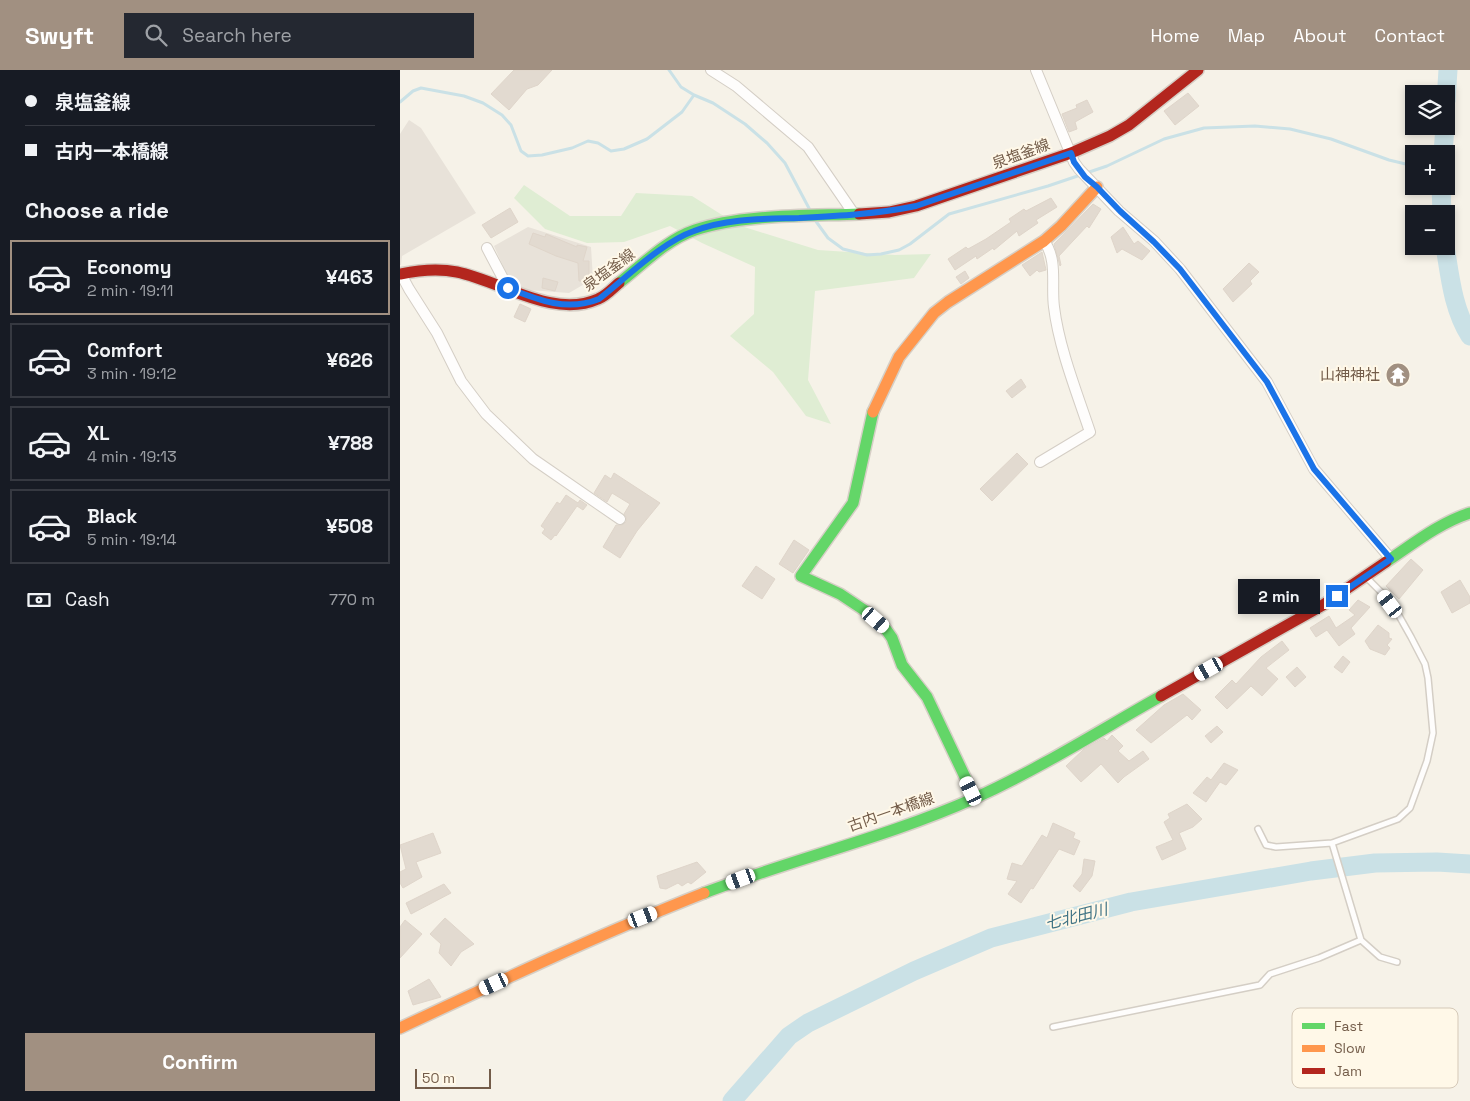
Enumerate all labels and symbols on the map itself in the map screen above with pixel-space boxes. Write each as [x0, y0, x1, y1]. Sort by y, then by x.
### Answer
street label: 泉塩釜線 [989, 134, 1052, 173]
street label: 泉塩釜線 [579, 244, 639, 295]
route start [497, 277, 519, 299]
temple icon: 山神神社 [1385, 362, 1411, 388]
place label: 山神神社 [1320, 365, 1380, 384]
callout: 2 min [1237, 578, 1320, 614]
route end [1326, 585, 1348, 607]
car [1374, 588, 1405, 620]
car [859, 604, 892, 636]
car [1192, 655, 1225, 683]
car [957, 774, 984, 808]
street label: 古内一本橋線 [845, 788, 936, 835]
car [724, 867, 757, 891]
water label: 七北田川 [1043, 898, 1112, 934]
car [626, 905, 659, 929]
car [477, 971, 510, 997]
legend [1292, 1008, 1458, 1088]
text: Fast [1334, 1017, 1363, 1035]
text: Slow [1334, 1039, 1366, 1057]
text: Jam [1334, 1062, 1362, 1080]
scale bar [415, 1066, 491, 1089]

